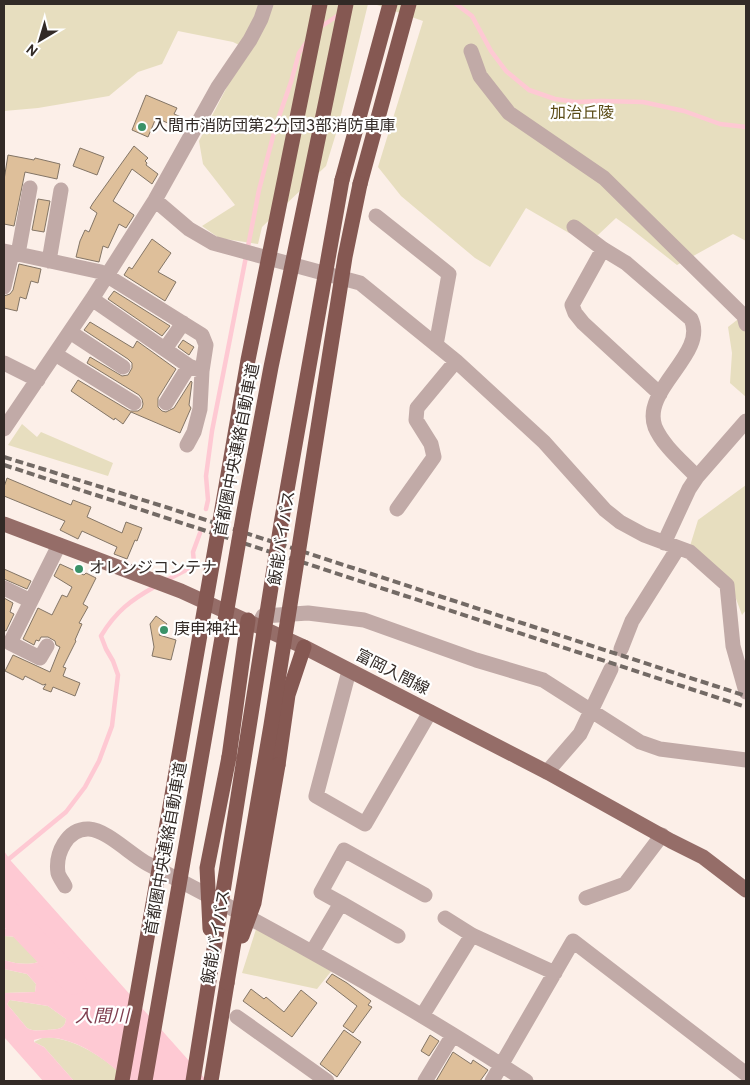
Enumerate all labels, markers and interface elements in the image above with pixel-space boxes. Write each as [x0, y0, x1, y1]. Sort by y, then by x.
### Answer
north arrow [15, 15, 65, 65]
text: N [24, 39, 42, 59]
park label: 加治丘陵 [550, 104, 614, 124]
place label: 入間市消防団第2分団3部消防車庫 [152, 117, 395, 137]
marker: 入間市消防団第2分団3部消防車庫 [136, 121, 148, 133]
street label: 首都圏中央連絡自動車道 [211, 362, 265, 538]
street label: 飯能バイパス [266, 489, 300, 587]
place label: オレンジコンテナ [89, 559, 217, 579]
marker: オレンジコンテナ [73, 563, 85, 575]
place label: 庚申神社 [174, 620, 238, 640]
marker: 庚申神社 [158, 624, 170, 636]
street label: 富岡入間線 [352, 646, 432, 700]
street label: 首都圏中央連絡自動車道 [142, 761, 192, 937]
street label: 飯能バイパス [199, 888, 235, 986]
water label: 入間川 [75, 1006, 131, 1029]

